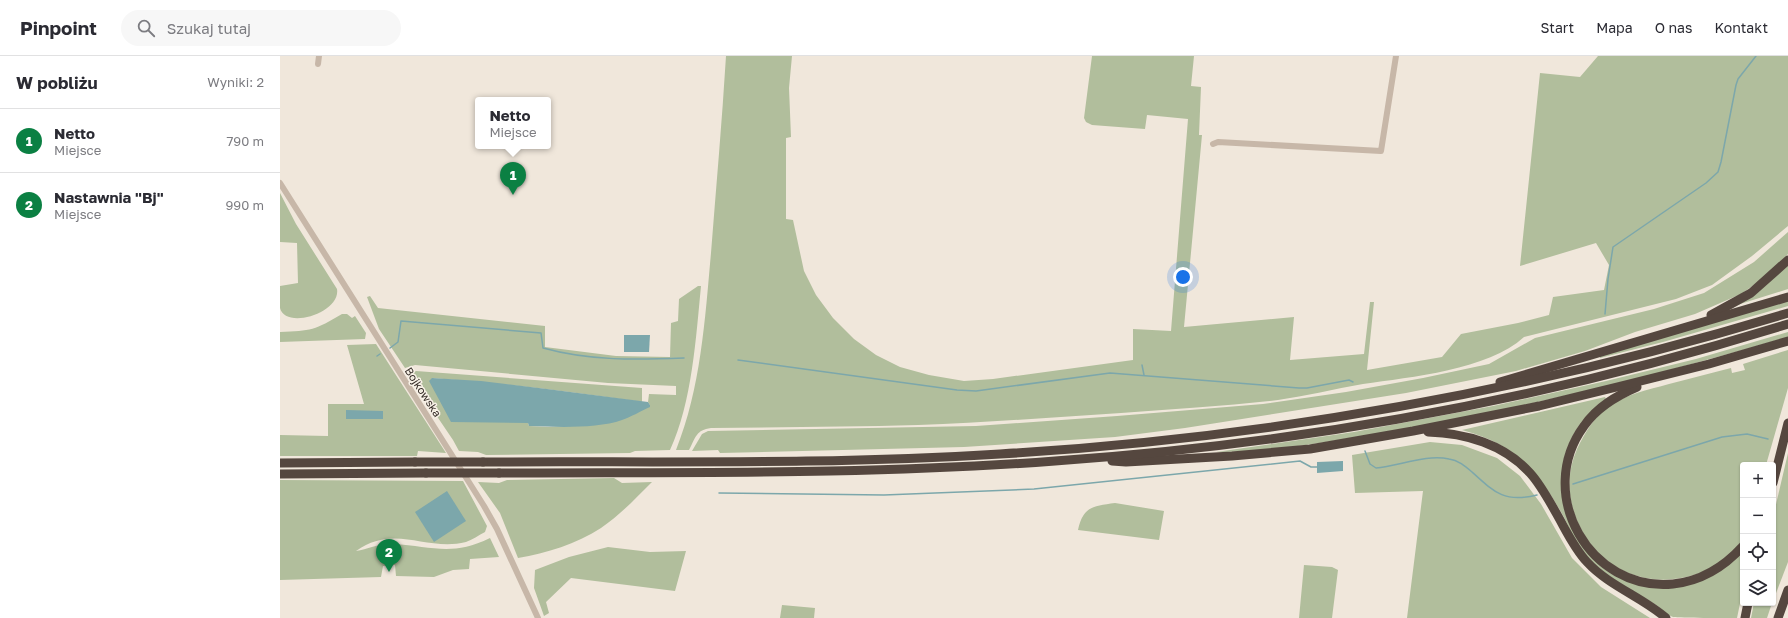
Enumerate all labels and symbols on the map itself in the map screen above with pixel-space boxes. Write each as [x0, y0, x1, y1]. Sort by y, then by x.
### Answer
pin: 1 [500, 162, 526, 195]
your location [1173, 267, 1193, 287]
street label: Bojkowska [403, 365, 444, 419]
pin: 2 [376, 539, 402, 572]

